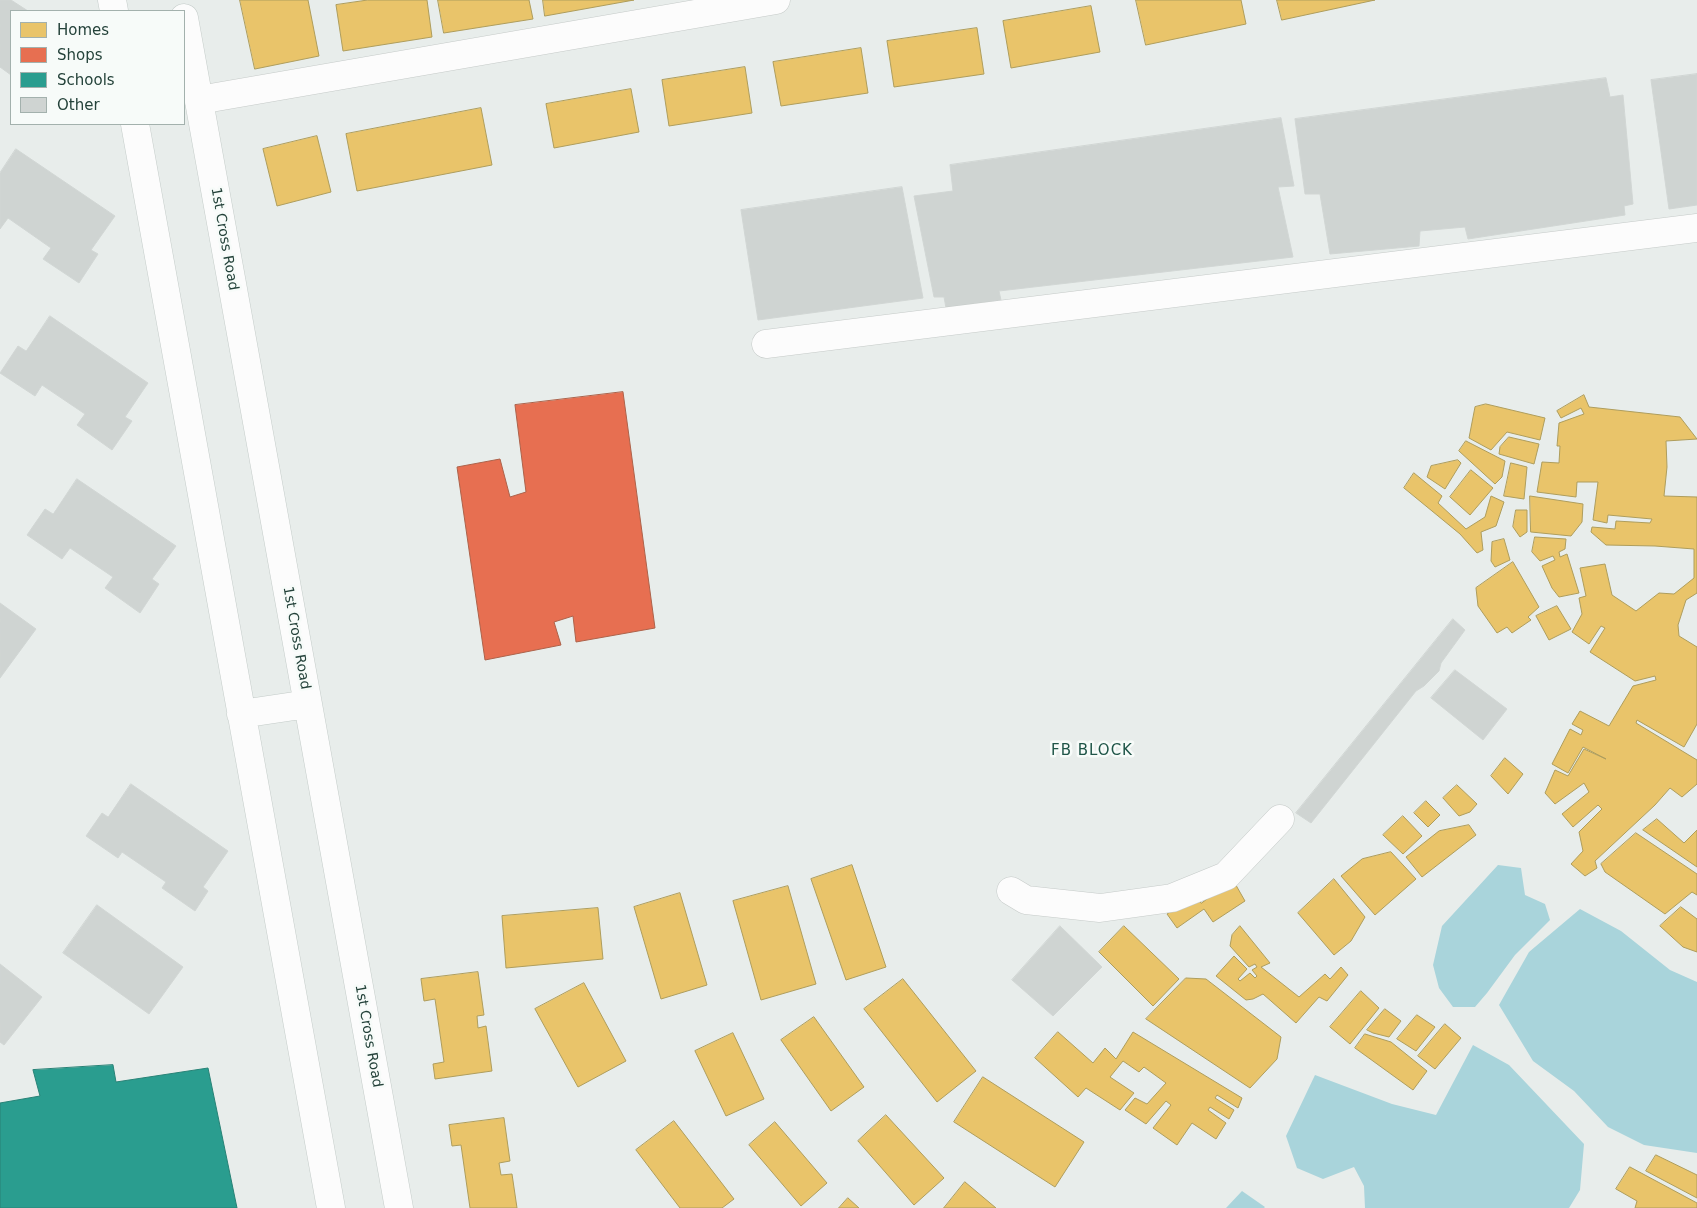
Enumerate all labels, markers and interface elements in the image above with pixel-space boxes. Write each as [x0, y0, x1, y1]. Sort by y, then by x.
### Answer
legend [10, 10, 185, 125]
text: Homes [57, 21, 109, 39]
text: Shops [57, 46, 103, 64]
text: Schools [57, 71, 115, 89]
text: Other [57, 96, 100, 114]
street label: 1st Cross Road [207, 186, 241, 292]
street label: 1st Cross Road [279, 585, 313, 691]
district label: FB BLOCK [1050, 742, 1134, 760]
street label: 1st Cross Road [351, 983, 385, 1089]

